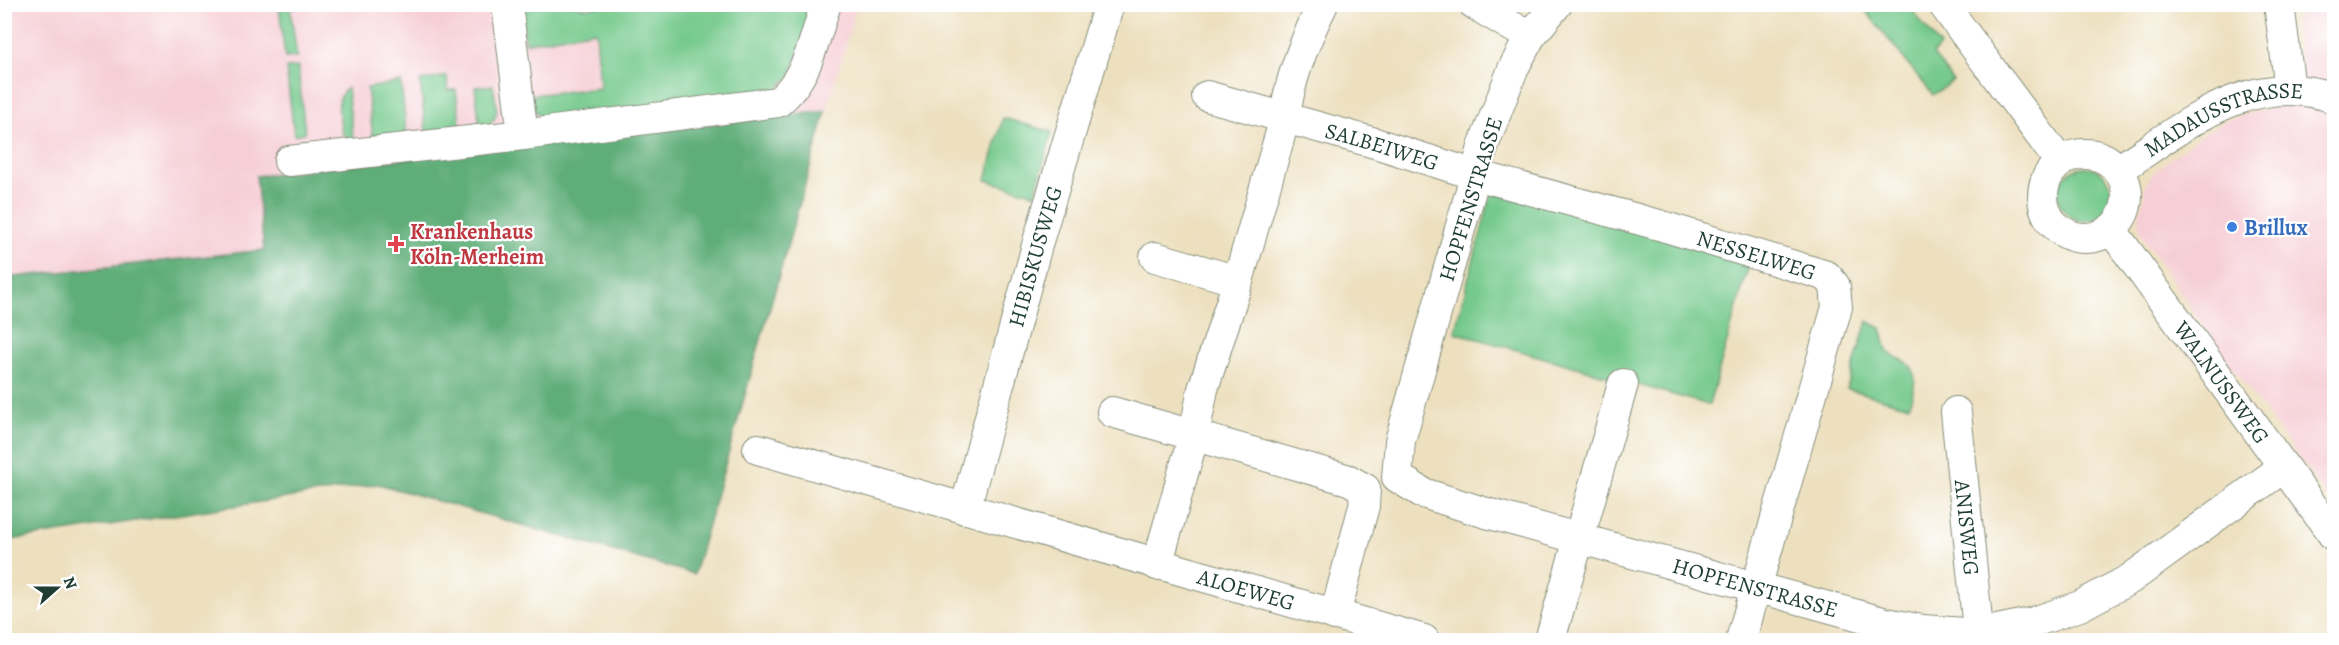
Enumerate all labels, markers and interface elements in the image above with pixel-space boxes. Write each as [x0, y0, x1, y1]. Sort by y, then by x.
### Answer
street label: MADAUSSTRASSE [2138, 76, 2304, 164]
street label: HOPFENSTRASSE [1432, 113, 1510, 285]
street label: SALBEIWEG [1322, 116, 1442, 178]
street label: HIBISKUSWEG [1001, 182, 1070, 331]
place label: Brillux [2244, 213, 2308, 243]
place label: Krankenhaus Köln-Merheim [410, 217, 544, 272]
marker: Brillux [2225, 220, 2239, 234]
street label: NESSELWEG [1693, 223, 1820, 288]
marker: Krankenhaus Köln-Merheim [387, 235, 405, 253]
street label: WALNUSSWEG [2166, 314, 2276, 450]
street label: ANISWEG [1947, 477, 1986, 577]
street label: HOPFENSTRASSE [1669, 551, 1841, 625]
north arrow [27, 558, 87, 618]
street label: ALOEWEG [1193, 562, 1298, 618]
text: N [58, 574, 83, 593]

